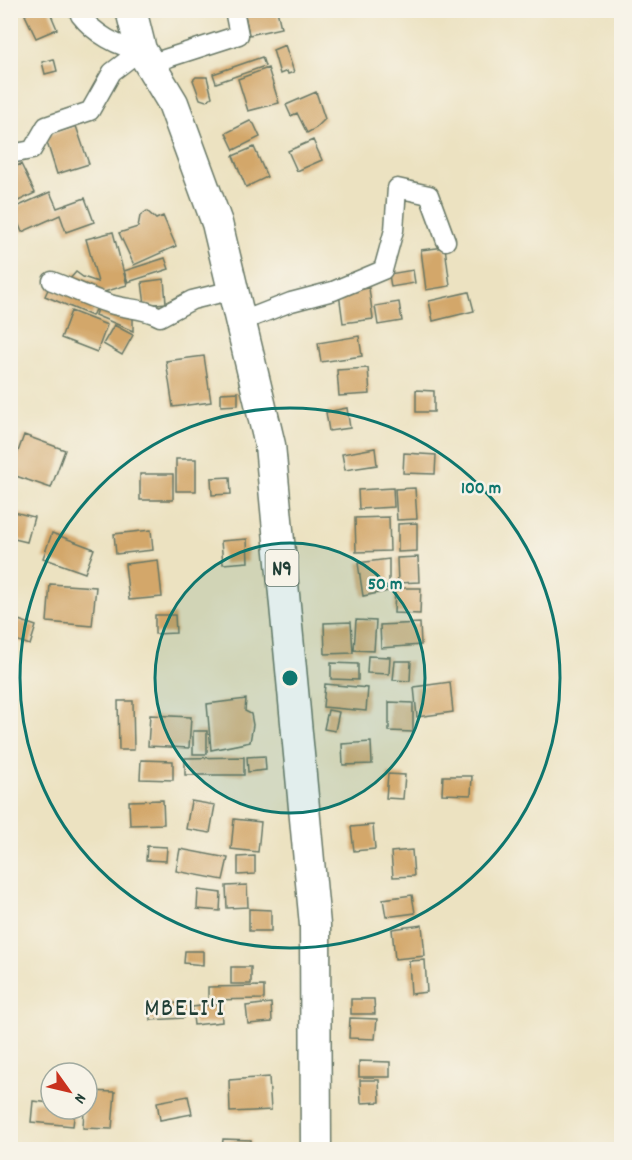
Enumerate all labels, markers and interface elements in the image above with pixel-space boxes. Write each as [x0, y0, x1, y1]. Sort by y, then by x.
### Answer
text: 100 m [461, 477, 501, 502]
road number: N9 [266, 550, 298, 586]
text: 50 m [368, 573, 402, 598]
centre of rings [280, 668, 300, 688]
district label: MBELI'I [144, 991, 226, 1028]
north arrow [39, 1061, 99, 1121]
text: N [68, 1088, 91, 1108]

